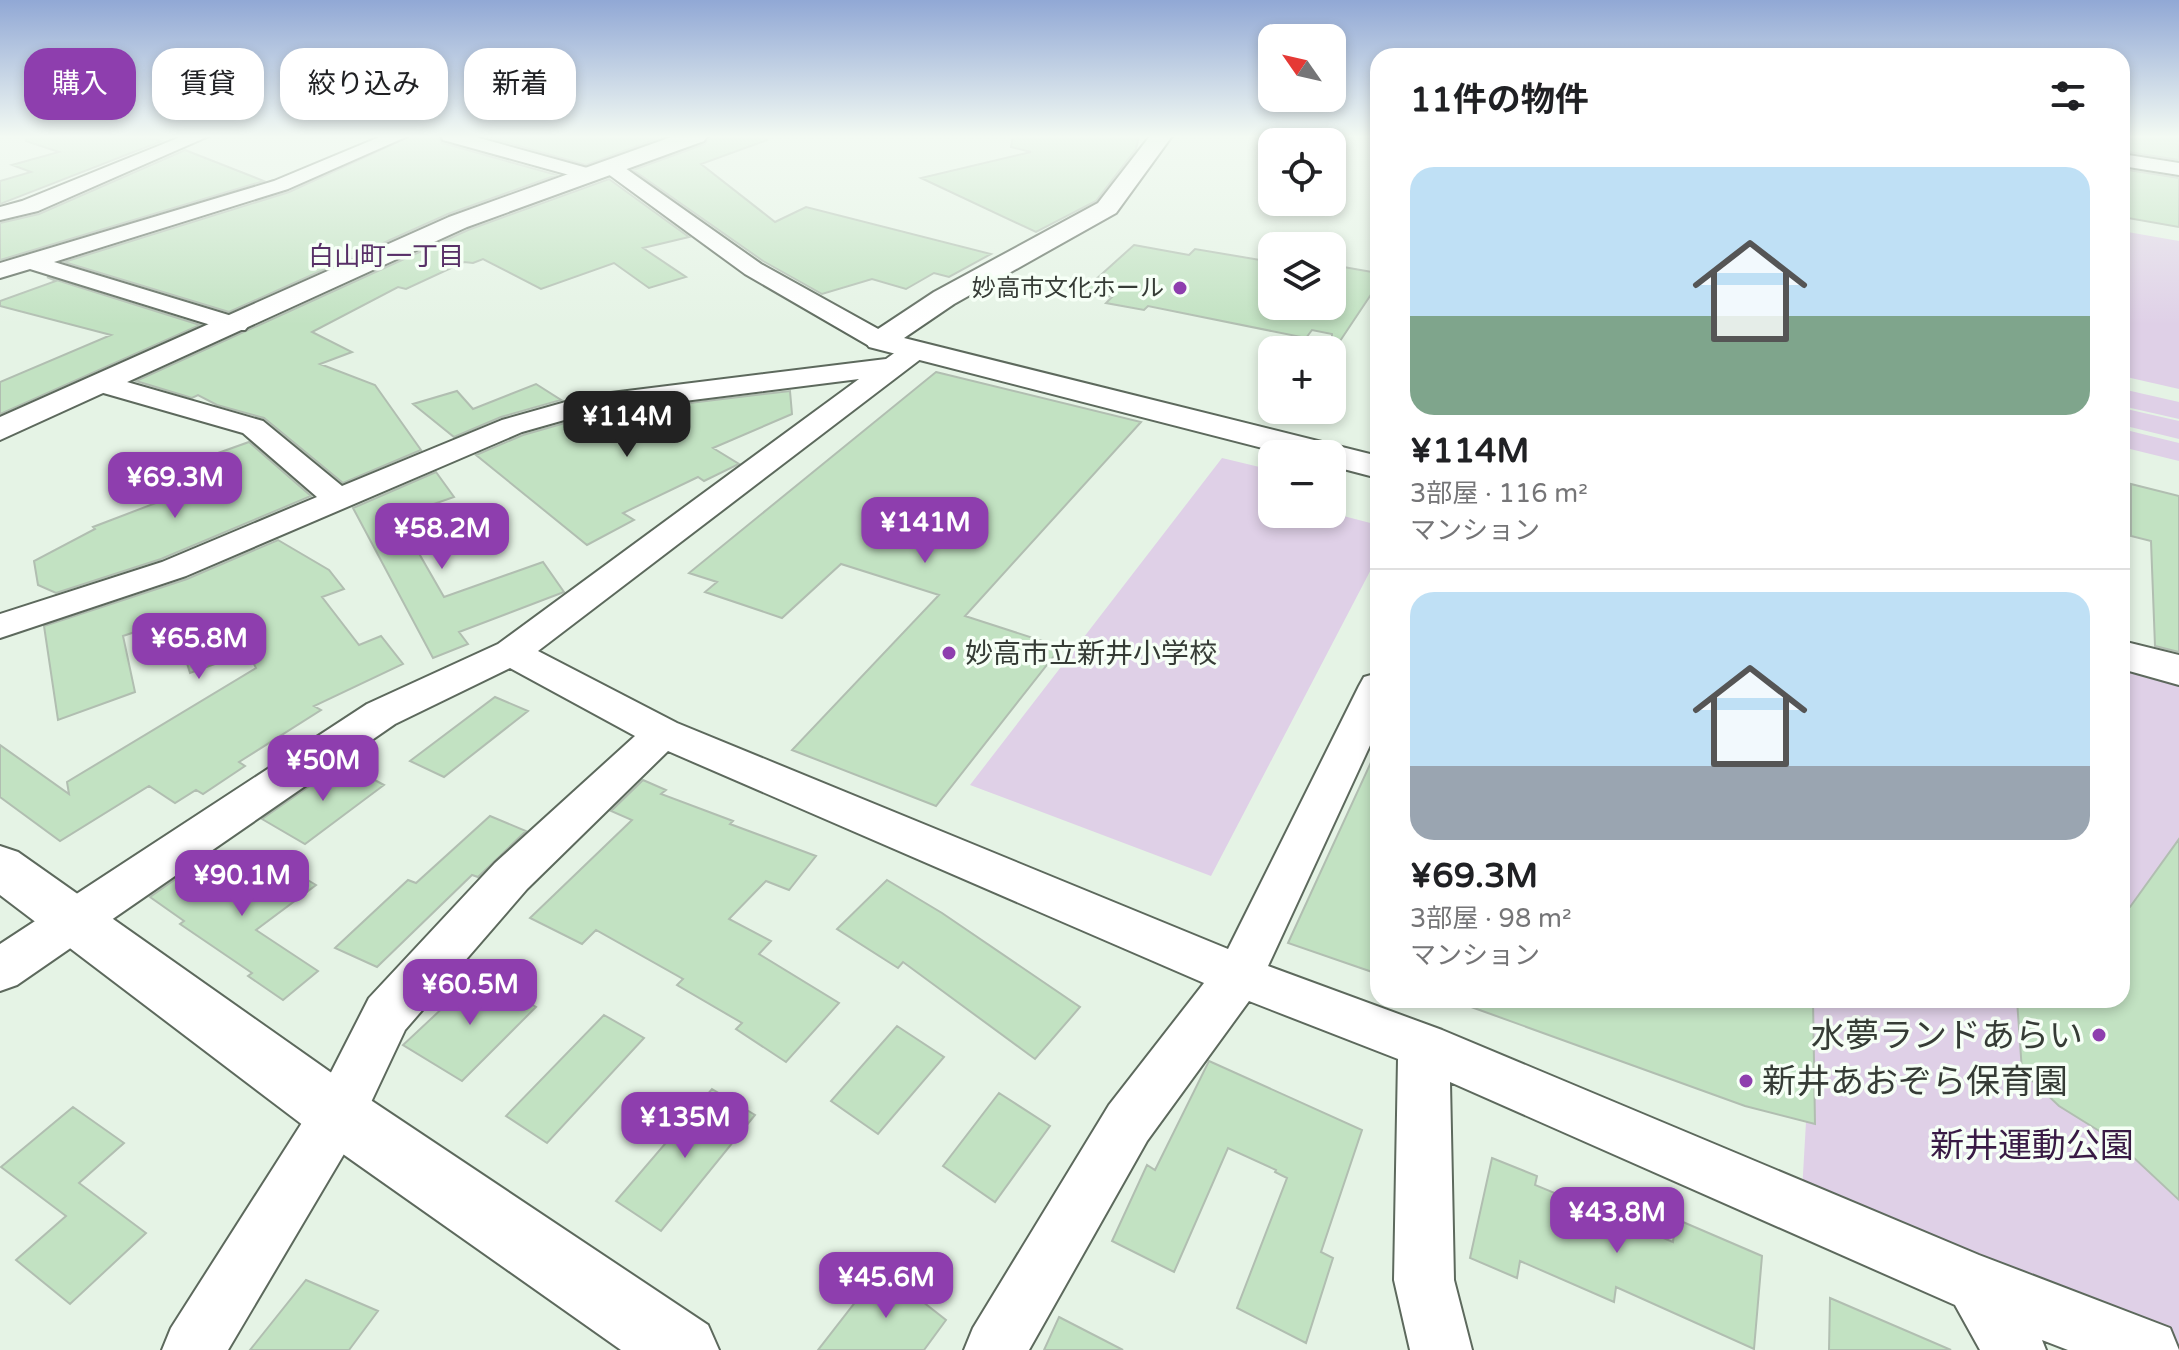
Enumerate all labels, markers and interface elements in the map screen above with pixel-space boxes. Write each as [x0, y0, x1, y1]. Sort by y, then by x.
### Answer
north arrow [1258, 24, 1346, 112]
map controls [1258, 24, 1346, 528]
chip: 購入 [24, 48, 136, 120]
chip: 賃貸 [152, 48, 264, 120]
chip: 絞り込み [280, 48, 448, 120]
chip: 新着 [464, 48, 576, 120]
icon: filters [2046, 74, 2090, 118]
text: 11件の物件 [1410, 80, 1589, 121]
button: locate [1258, 128, 1346, 216]
icon: home [1678, 219, 1822, 363]
button: layers [1258, 232, 1346, 320]
district label: 白山町一丁目 [308, 241, 464, 272]
place label: 妙高市文化ホール [972, 274, 1164, 303]
marker: 妙高市文化ホール [1171, 279, 1189, 297]
button: + [1258, 336, 1346, 424]
pin: ¥114M [571, 391, 683, 459]
text: ¥114M [581, 401, 673, 432]
text: ¥114M [1410, 431, 1529, 472]
button: − [1258, 440, 1346, 528]
pin: ¥69.3M [110, 452, 240, 520]
text: ¥69.3M [126, 462, 224, 493]
text: 3部屋 · 116 m² [1410, 478, 1588, 509]
pin: ¥141M [869, 497, 981, 565]
pin: ¥58.2M [377, 503, 507, 571]
text: ¥141M [879, 507, 971, 538]
text: ¥58.2M [393, 513, 491, 544]
text: マンション [1410, 515, 1540, 546]
pin: ¥65.8M [134, 613, 264, 681]
text: ¥65.8M [150, 623, 248, 654]
place label: 妙高市立新井小学校 [965, 637, 1217, 671]
marker: 妙高市立新井小学校 [940, 644, 958, 662]
icon: home [1678, 644, 1822, 788]
pin: ¥50M [276, 735, 370, 803]
text: ¥50M [286, 745, 360, 776]
pin: ¥90.1M [177, 850, 307, 918]
text: ¥69.3M [1410, 856, 1538, 897]
text: ¥90.1M [193, 860, 291, 891]
text: 3部屋 · 98 m² [1410, 903, 1572, 934]
text: マンション [1410, 940, 1540, 971]
pin: ¥60.5M [405, 959, 535, 1027]
text: ¥60.5M [421, 969, 519, 1000]
place label: 水夢ランドあらい [1811, 1016, 2083, 1057]
marker: 水夢ランドあらい [2090, 1026, 2108, 1044]
place label: 新井あおぞら保育園 [1762, 1062, 2068, 1103]
marker: 新井あおぞら保育園 [1737, 1072, 1755, 1090]
pin: ¥135M [629, 1092, 741, 1160]
text: ¥135M [639, 1102, 731, 1133]
park label: 新井運動公園 [1930, 1126, 2134, 1167]
pin: ¥43.8M [1552, 1187, 1682, 1255]
text: ¥43.8M [1568, 1197, 1666, 1228]
pin: ¥45.6M [821, 1252, 951, 1320]
text: ¥45.6M [837, 1262, 935, 1293]

